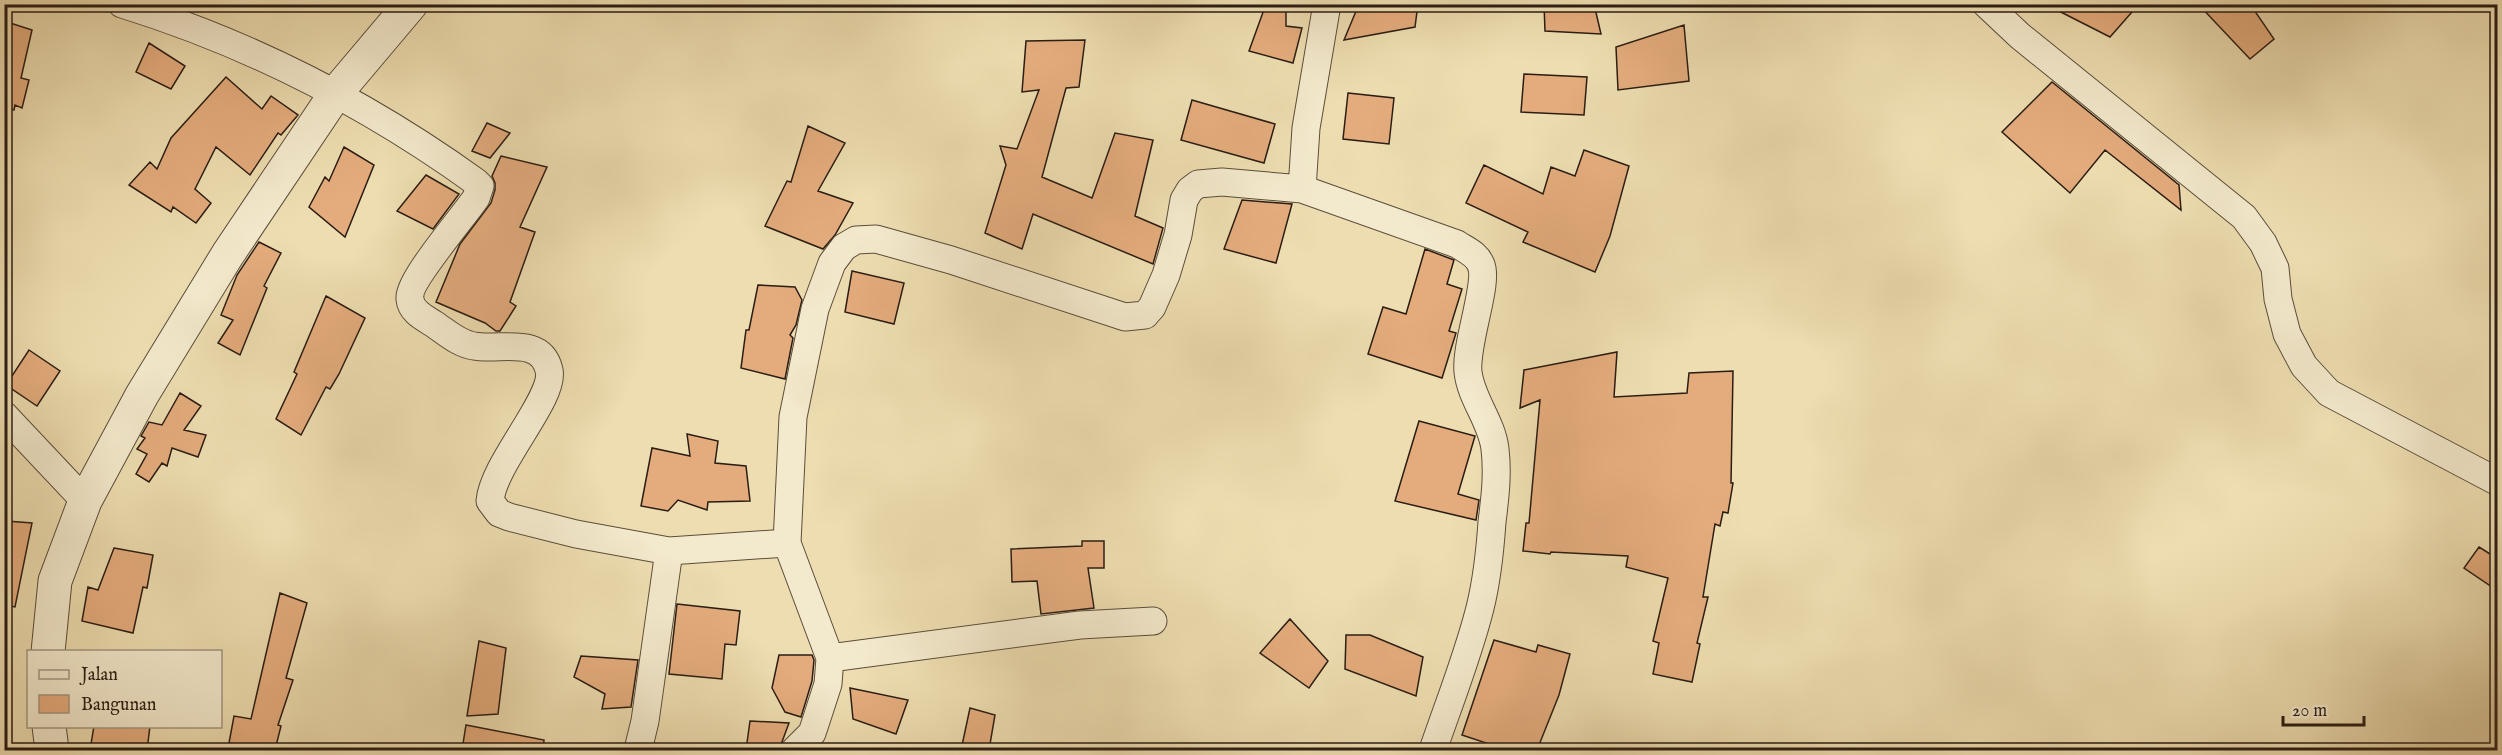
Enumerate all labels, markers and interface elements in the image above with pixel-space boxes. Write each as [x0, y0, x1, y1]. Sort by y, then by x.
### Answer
legend [27, 650, 222, 728]
text: Jalan [79, 664, 118, 687]
scale bar [2283, 689, 2364, 727]
text: Bangunan [81, 694, 157, 717]
text: 20 m [2292, 700, 2327, 723]

